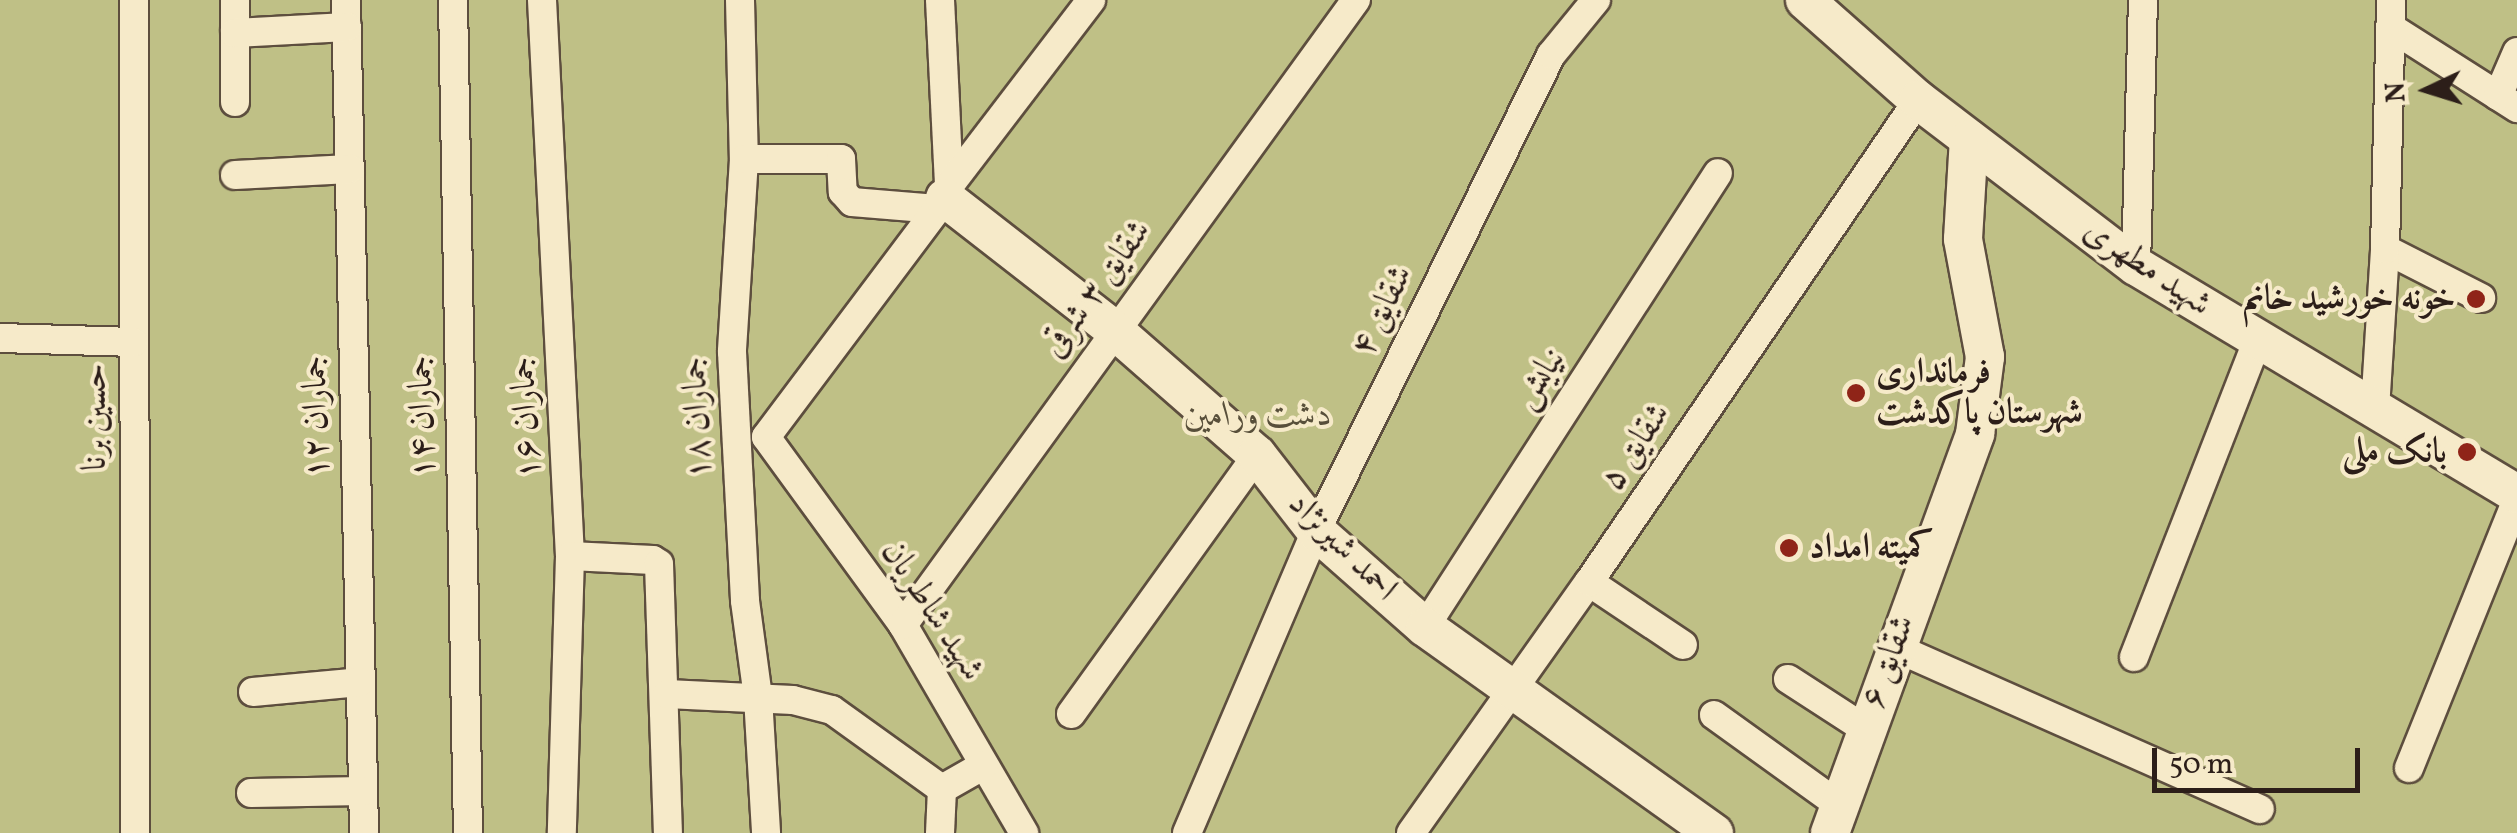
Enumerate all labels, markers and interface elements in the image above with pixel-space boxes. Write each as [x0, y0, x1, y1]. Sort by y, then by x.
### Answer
north arrow [2377, 40, 2477, 140]
text: N [2376, 81, 2417, 104]
street label: شهید مطهری [2075, 210, 2219, 326]
street label: شقایق ۳ شرقی [1033, 212, 1161, 366]
street label: شقایق ۴ [1343, 258, 1423, 364]
place label: خونه خورشید خانم [2243, 278, 2456, 320]
marker: خونه خورشید خانم [2465, 288, 2487, 310]
street label: نیایش [1505, 340, 1575, 418]
place label: فرمانداری شهرستان پاکدشت [1876, 352, 2083, 434]
street label: جماران ۱۲ [295, 355, 339, 479]
street label: جماران ۱۴ [401, 355, 445, 479]
street label: جماران ۱۶ [503, 355, 551, 481]
street label: جماران ۱۸ [675, 356, 721, 480]
street label: حسین برنا [75, 363, 117, 471]
marker: فرمانداری شهرستان پاکدشت [1845, 382, 1867, 404]
park label: دشت ورامین [1184, 395, 1332, 437]
street label: شقایق ۵ [1592, 395, 1680, 499]
place label: بانک ملی [2342, 431, 2447, 473]
marker: بانک ملی [2456, 441, 2478, 463]
street label: احمد شیرنژاد [1278, 483, 1406, 611]
place label: کمیته امداد [1809, 527, 1934, 569]
street label: شهید شاطریان [871, 533, 993, 689]
marker: کمیته امداد [1778, 537, 1800, 559]
street label: شقایق ۶ [1853, 609, 1925, 715]
scale bar [2157, 728, 2364, 790]
text: 50 m [2169, 744, 2233, 786]

